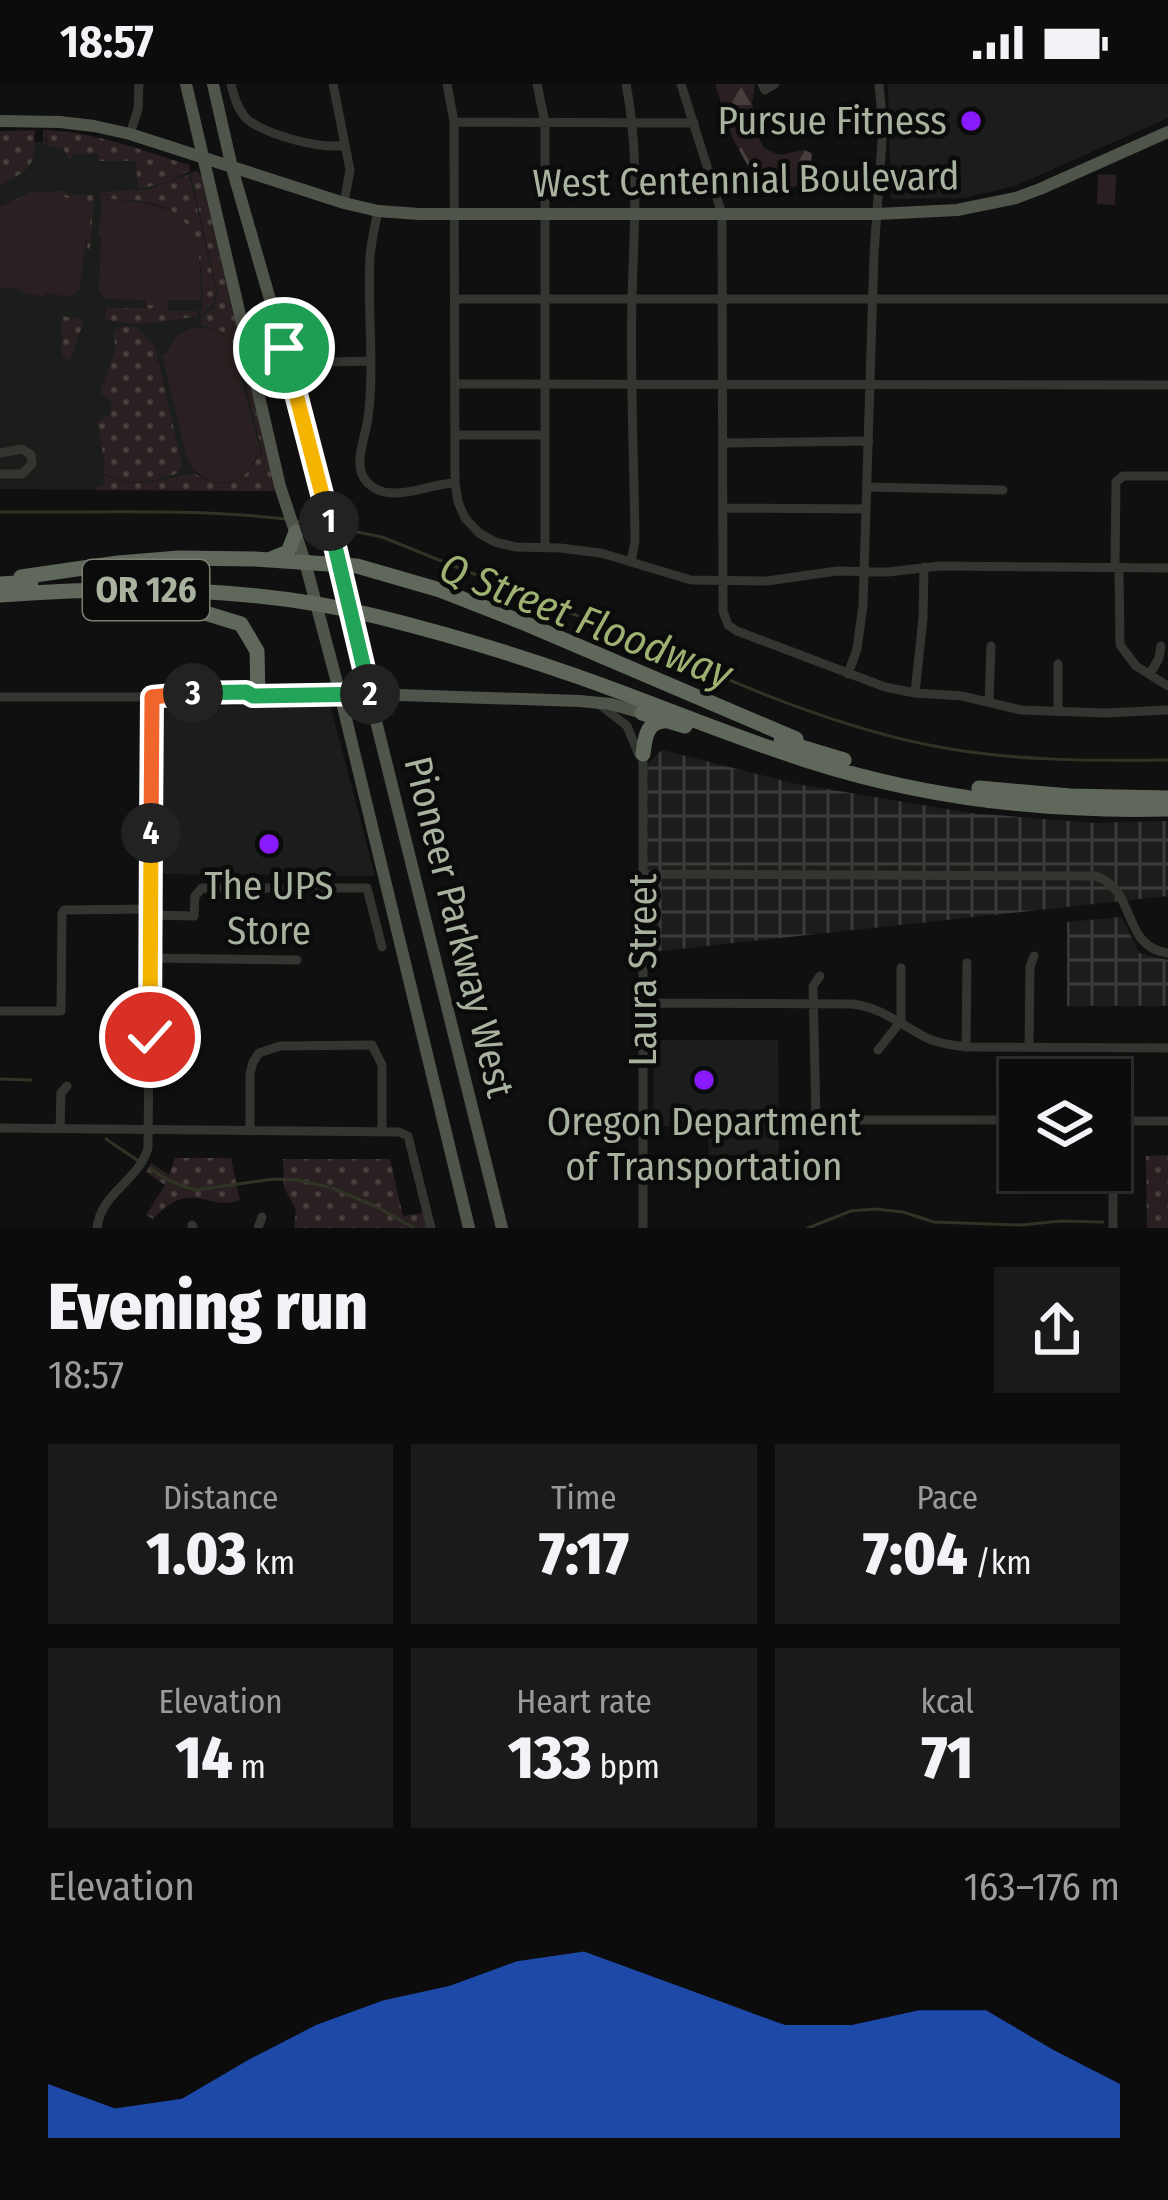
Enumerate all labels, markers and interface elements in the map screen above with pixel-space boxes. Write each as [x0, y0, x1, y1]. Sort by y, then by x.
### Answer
text: 18:57 [60, 15, 154, 69]
place label: Pursue Fitness [717, 98, 947, 144]
marker: Pursue Fitness [958, 108, 984, 134]
street label: West Centennial Boulevard [532, 153, 960, 207]
pin [233, 297, 335, 399]
icon: arrive [251, 315, 317, 381]
pin: 1 [299, 491, 359, 551]
text: 1 [322, 501, 336, 541]
water label: Q Street Floodway [433, 542, 740, 700]
road number: OR 126 [83, 560, 209, 620]
pin: 3 [163, 663, 223, 723]
pin: 2 [340, 664, 400, 724]
text: 3 [185, 673, 201, 713]
text: 2 [362, 674, 378, 714]
street label: Pioneer Parkway West [394, 752, 524, 1102]
pin: 4 [121, 803, 181, 863]
text: 4 [143, 813, 159, 853]
marker: The UPS Store [256, 831, 282, 857]
place label: The UPS Store [205, 863, 333, 954]
street label: Laura Street [620, 873, 666, 1067]
pin [99, 986, 201, 1088]
icon: check [117, 1004, 183, 1070]
map controls [999, 1059, 1131, 1191]
button: layers [999, 1059, 1131, 1191]
marker: Oregon Department of Transportation [691, 1067, 717, 1093]
place label: Oregon Department of Transportation [547, 1099, 862, 1190]
text: Evening run [48, 1267, 368, 1346]
button: share [994, 1267, 1120, 1393]
text: 18:57 [48, 1352, 124, 1398]
text: Distance [163, 1478, 278, 1518]
text: Time [551, 1478, 617, 1518]
text: Pace [917, 1478, 978, 1518]
text: 1.03 [146, 1518, 247, 1590]
text: 7:17 [539, 1518, 629, 1590]
text: 7:04 [863, 1518, 968, 1590]
text: km [247, 1543, 295, 1583]
text: /km [968, 1543, 1032, 1583]
text: Elevation [159, 1682, 283, 1722]
text: Heart rate [516, 1682, 652, 1722]
text: kcal [921, 1682, 974, 1722]
text: 14 [175, 1722, 233, 1794]
text: 133 [508, 1722, 592, 1794]
text: 71 [921, 1722, 973, 1794]
text: m [233, 1747, 266, 1787]
text: bpm [592, 1747, 660, 1787]
text: Elevation [48, 1864, 195, 1910]
text: 163–176 m [964, 1864, 1120, 1910]

